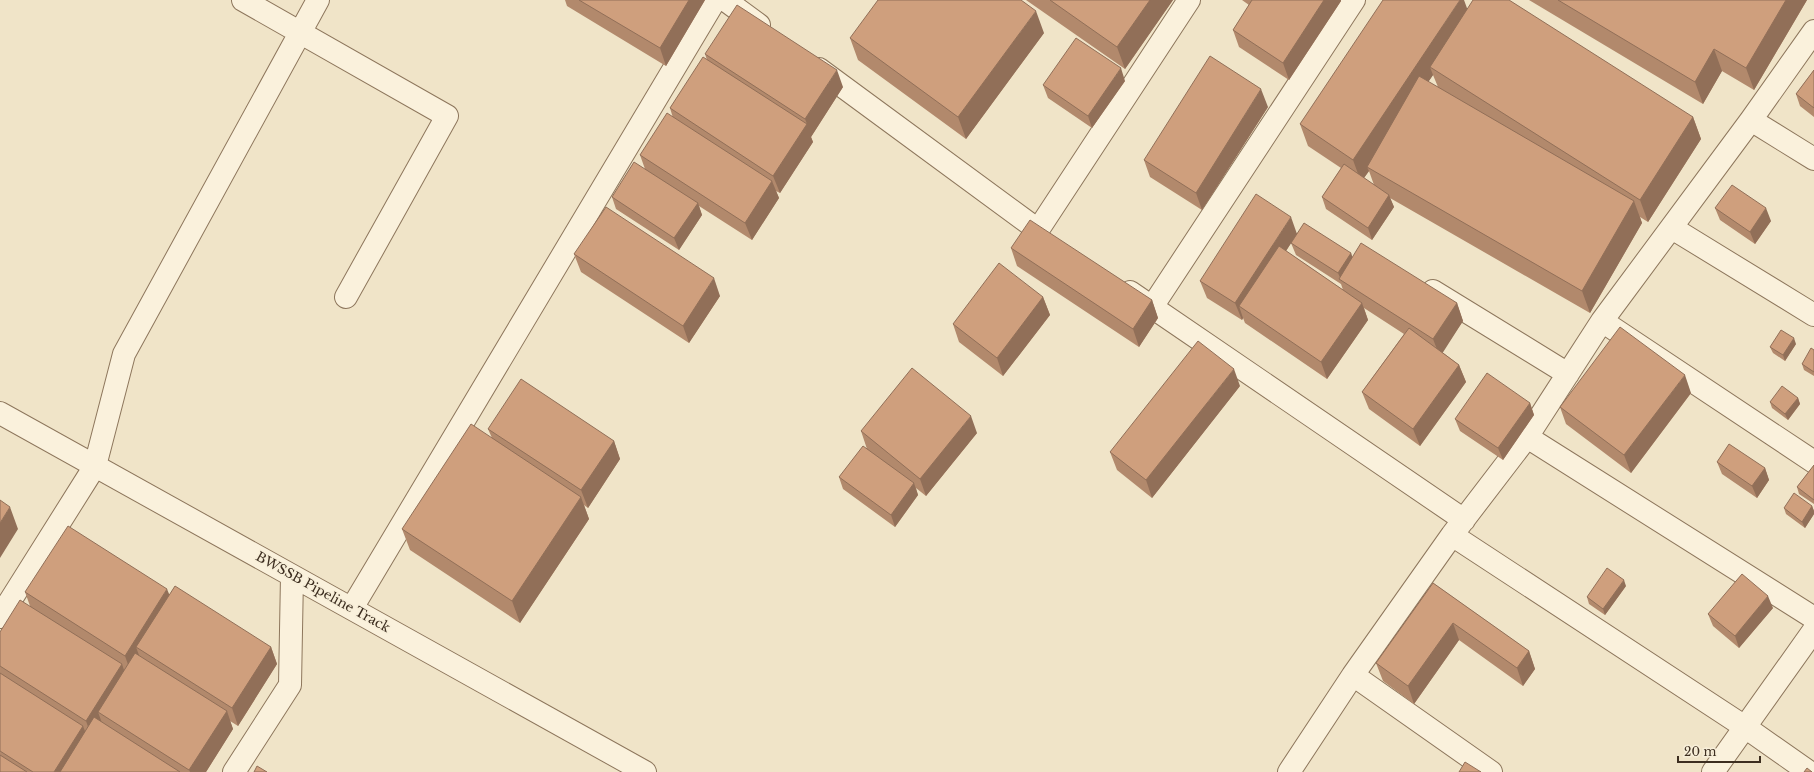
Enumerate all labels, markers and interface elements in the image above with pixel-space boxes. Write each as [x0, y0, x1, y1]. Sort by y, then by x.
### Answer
street label: BWSSB Pipeline Track [253, 548, 393, 636]
scale bar [1678, 738, 1760, 764]
text: 20 m [1684, 744, 1716, 759]

